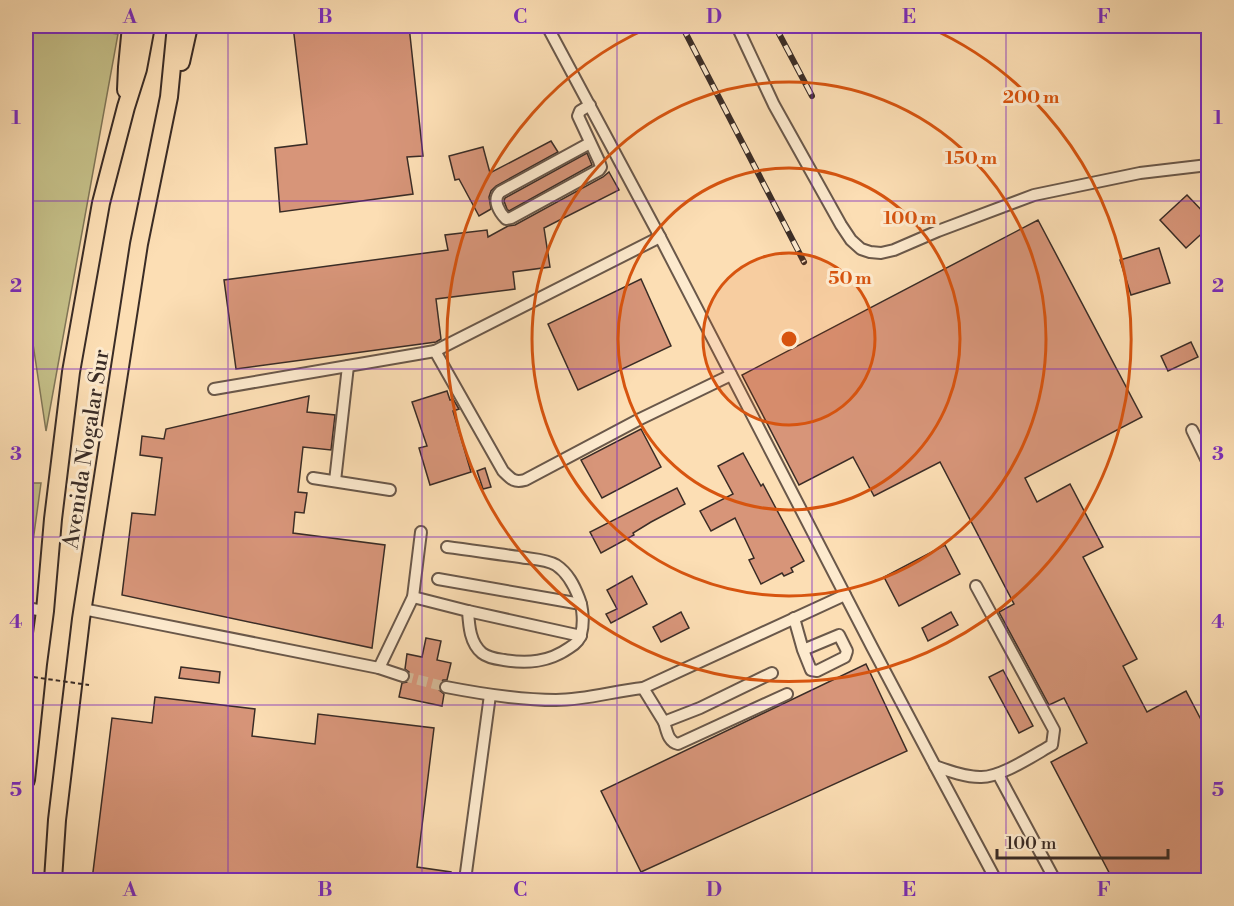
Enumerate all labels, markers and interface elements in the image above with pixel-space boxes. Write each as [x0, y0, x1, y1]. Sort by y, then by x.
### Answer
text: A [122, 5, 138, 30]
text: B [317, 5, 333, 30]
text: C [513, 5, 527, 30]
text: D [706, 5, 722, 30]
text: E [902, 5, 916, 30]
text: F [1097, 5, 1111, 30]
text: 200 m [1003, 86, 1060, 109]
text: 1 [11, 106, 21, 131]
text: 1 [1213, 106, 1223, 131]
text: 150 m [945, 147, 998, 170]
text: 100 m [883, 207, 937, 230]
text: 50 m [828, 267, 872, 290]
text: 2 [10, 274, 22, 299]
text: 2 [1212, 274, 1224, 299]
centre of rings [779, 329, 799, 349]
street label: Avenida Nogalar Sur [57, 348, 116, 552]
text: 3 [10, 442, 22, 467]
text: 3 [1212, 442, 1224, 467]
text: 4 [9, 610, 23, 635]
text: 4 [1211, 610, 1225, 635]
text: 5 [10, 778, 22, 803]
text: 5 [1212, 778, 1224, 803]
scale bar [997, 822, 1168, 860]
text: 100 m [1006, 832, 1057, 855]
text: A [122, 878, 138, 903]
text: B [317, 878, 333, 903]
text: C [513, 878, 527, 903]
text: D [706, 878, 722, 903]
text: E [902, 878, 916, 903]
text: F [1097, 878, 1111, 903]

